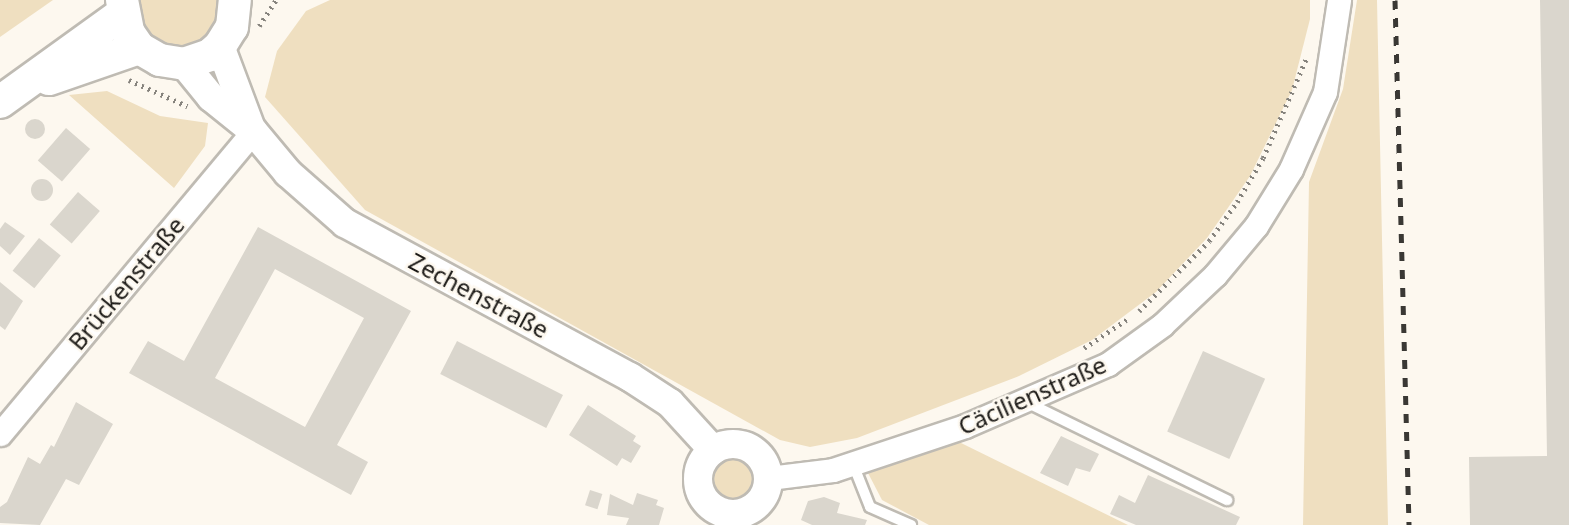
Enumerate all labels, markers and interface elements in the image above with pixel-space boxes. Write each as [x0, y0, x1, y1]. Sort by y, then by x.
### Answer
street label: Brückenstraße [62, 211, 190, 355]
street label: Zechenstraße [404, 246, 554, 344]
street label: Cäcilienstraße [954, 350, 1110, 440]

